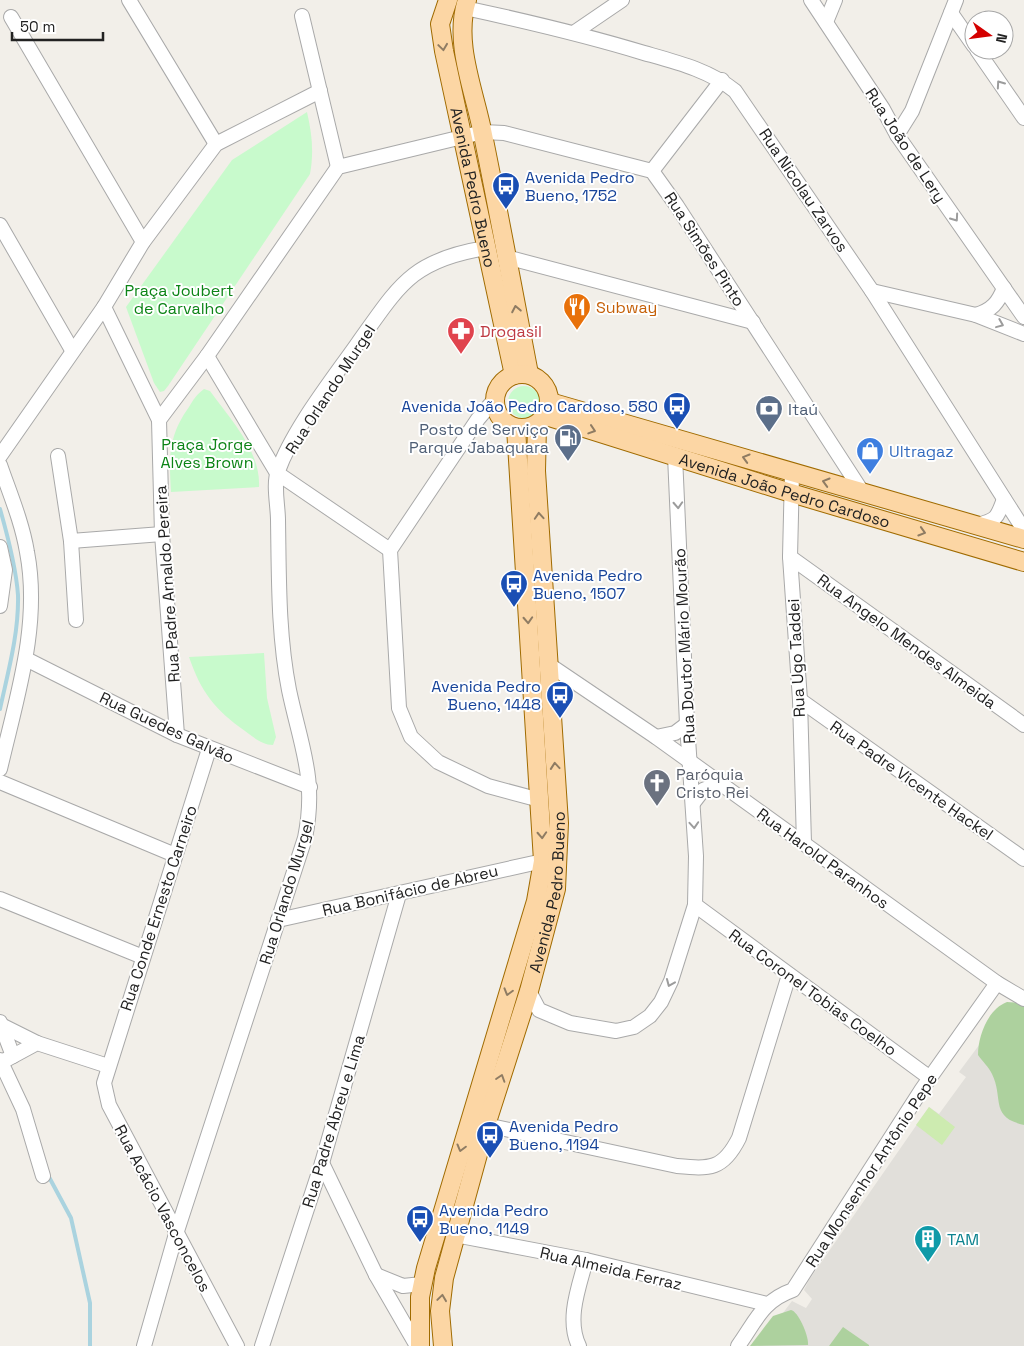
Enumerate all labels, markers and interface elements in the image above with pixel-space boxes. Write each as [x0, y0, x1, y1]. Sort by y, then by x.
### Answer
scale bar [12, 10, 104, 42]
north arrow [964, 10, 1014, 60]
text: 50 m [20, 17, 55, 36]
text: N [992, 31, 1011, 45]
one-way arrow [438, 43, 448, 52]
one-way arrow [997, 80, 1006, 90]
street label: Rua João de Lery [861, 84, 951, 207]
street label: Avenida Pedro Bueno [445, 105, 500, 269]
street label: Rua Nicolau Zarvos [754, 124, 853, 256]
place label: Avenida Pedro Bueno, 1752 [525, 167, 635, 206]
bus stop icon: Avenida Pedro Bueno, 1752 [491, 171, 521, 210]
street label: Rua Simões Pinto [660, 188, 750, 311]
one-way arrow [949, 212, 958, 222]
park label: Praça Joubert de Carvalho [124, 280, 234, 319]
restaurant icon: Subway [562, 292, 592, 331]
place label: Subway [596, 297, 657, 318]
one-way arrow [512, 305, 522, 314]
pharmacy icon: Drogasil [446, 316, 476, 355]
one-way arrow [995, 318, 1004, 328]
street label: Rua Orlando Murgel [281, 321, 380, 458]
place label: Drogasil [480, 321, 542, 342]
bus stop icon: Avenida João Pedro Cardoso, 580 [662, 391, 692, 430]
bank icon: Itaú [754, 394, 784, 433]
place label: Avenida João Pedro Cardoso, 580 [401, 396, 658, 417]
place label: Itaú [788, 399, 818, 420]
place label: Posto de Serviço Parque Jabaquara [409, 419, 549, 458]
fuel station icon: Posto de Serviço Parque Jabaquara [553, 423, 583, 462]
one-way arrow [588, 425, 596, 435]
park label: Praça Jorge Alves Brown [161, 434, 254, 473]
shop icon: Ultragaz [855, 436, 885, 475]
place label: Ultragaz [889, 441, 954, 462]
street label: Avenida João Pedro Cardoso [676, 448, 893, 533]
one-way arrow [742, 454, 750, 464]
one-way arrow [821, 477, 830, 488]
street label: Rua Padre Arnaldo Pereira [150, 485, 185, 683]
one-way arrow [672, 501, 683, 509]
one-way arrow [534, 512, 545, 520]
one-way arrow [917, 526, 925, 536]
street label: Rua Doutor Mário Mourão [669, 548, 700, 744]
place label: Avenida Pedro Bueno, 1507 [533, 565, 643, 604]
bus stop icon: Avenida Pedro Bueno, 1507 [499, 569, 529, 608]
street label: Rua Angelo Mendes Almeida [813, 569, 1000, 714]
street label: Rua Ugo Taddei [783, 598, 810, 718]
one-way arrow [522, 616, 533, 624]
place label: Avenida Pedro Bueno, 1448 [431, 676, 541, 715]
bus stop icon: Avenida Pedro Bueno, 1448 [545, 680, 575, 719]
street label: Rua Guedes Galvão [96, 687, 238, 768]
street label: Rua Padre Vicente Hackel [826, 716, 998, 845]
one-way arrow [550, 762, 561, 770]
place label: Paróquia Cristo Rei [676, 764, 749, 803]
church icon: Paróquia Cristo Rei [642, 768, 672, 807]
street label: Rua Conde Ernesto Carneiro [115, 803, 202, 1014]
street label: Rua Harold Paranhos [752, 803, 893, 913]
street label: Avenida Pedro Bueno [524, 811, 570, 975]
street label: Rua Orlando Murgel [254, 817, 318, 967]
one-way arrow [688, 821, 699, 829]
one-way arrow [537, 831, 548, 839]
street label: Rua Bonifácio de Abreu [320, 860, 500, 921]
street label: Rua Coronel Tobias Coelho [725, 924, 901, 1060]
one-way arrow [665, 978, 676, 987]
one-way arrow [504, 988, 514, 996]
street label: Rua Padre Abreu e Lima [297, 1032, 370, 1210]
street label: Rua Monsenhor Antônio Pepe [801, 1069, 942, 1271]
one-way arrow [495, 1075, 505, 1083]
place label: Avenida Pedro Bueno, 1194 [509, 1116, 619, 1155]
bus stop icon: Avenida Pedro Bueno, 1194 [475, 1120, 505, 1159]
street label: Rua Acácio Vasconcelos [110, 1121, 216, 1295]
one-way arrow [456, 1143, 467, 1152]
place label: Avenida Pedro Bueno, 1149 [439, 1200, 549, 1239]
bus stop icon: Avenida Pedro Bueno, 1149 [405, 1204, 435, 1243]
building icon: TAM [913, 1224, 943, 1263]
place label: TAM [947, 1229, 979, 1250]
street label: Rua Almeida Ferraz [538, 1242, 684, 1295]
one-way arrow [436, 1293, 446, 1302]

